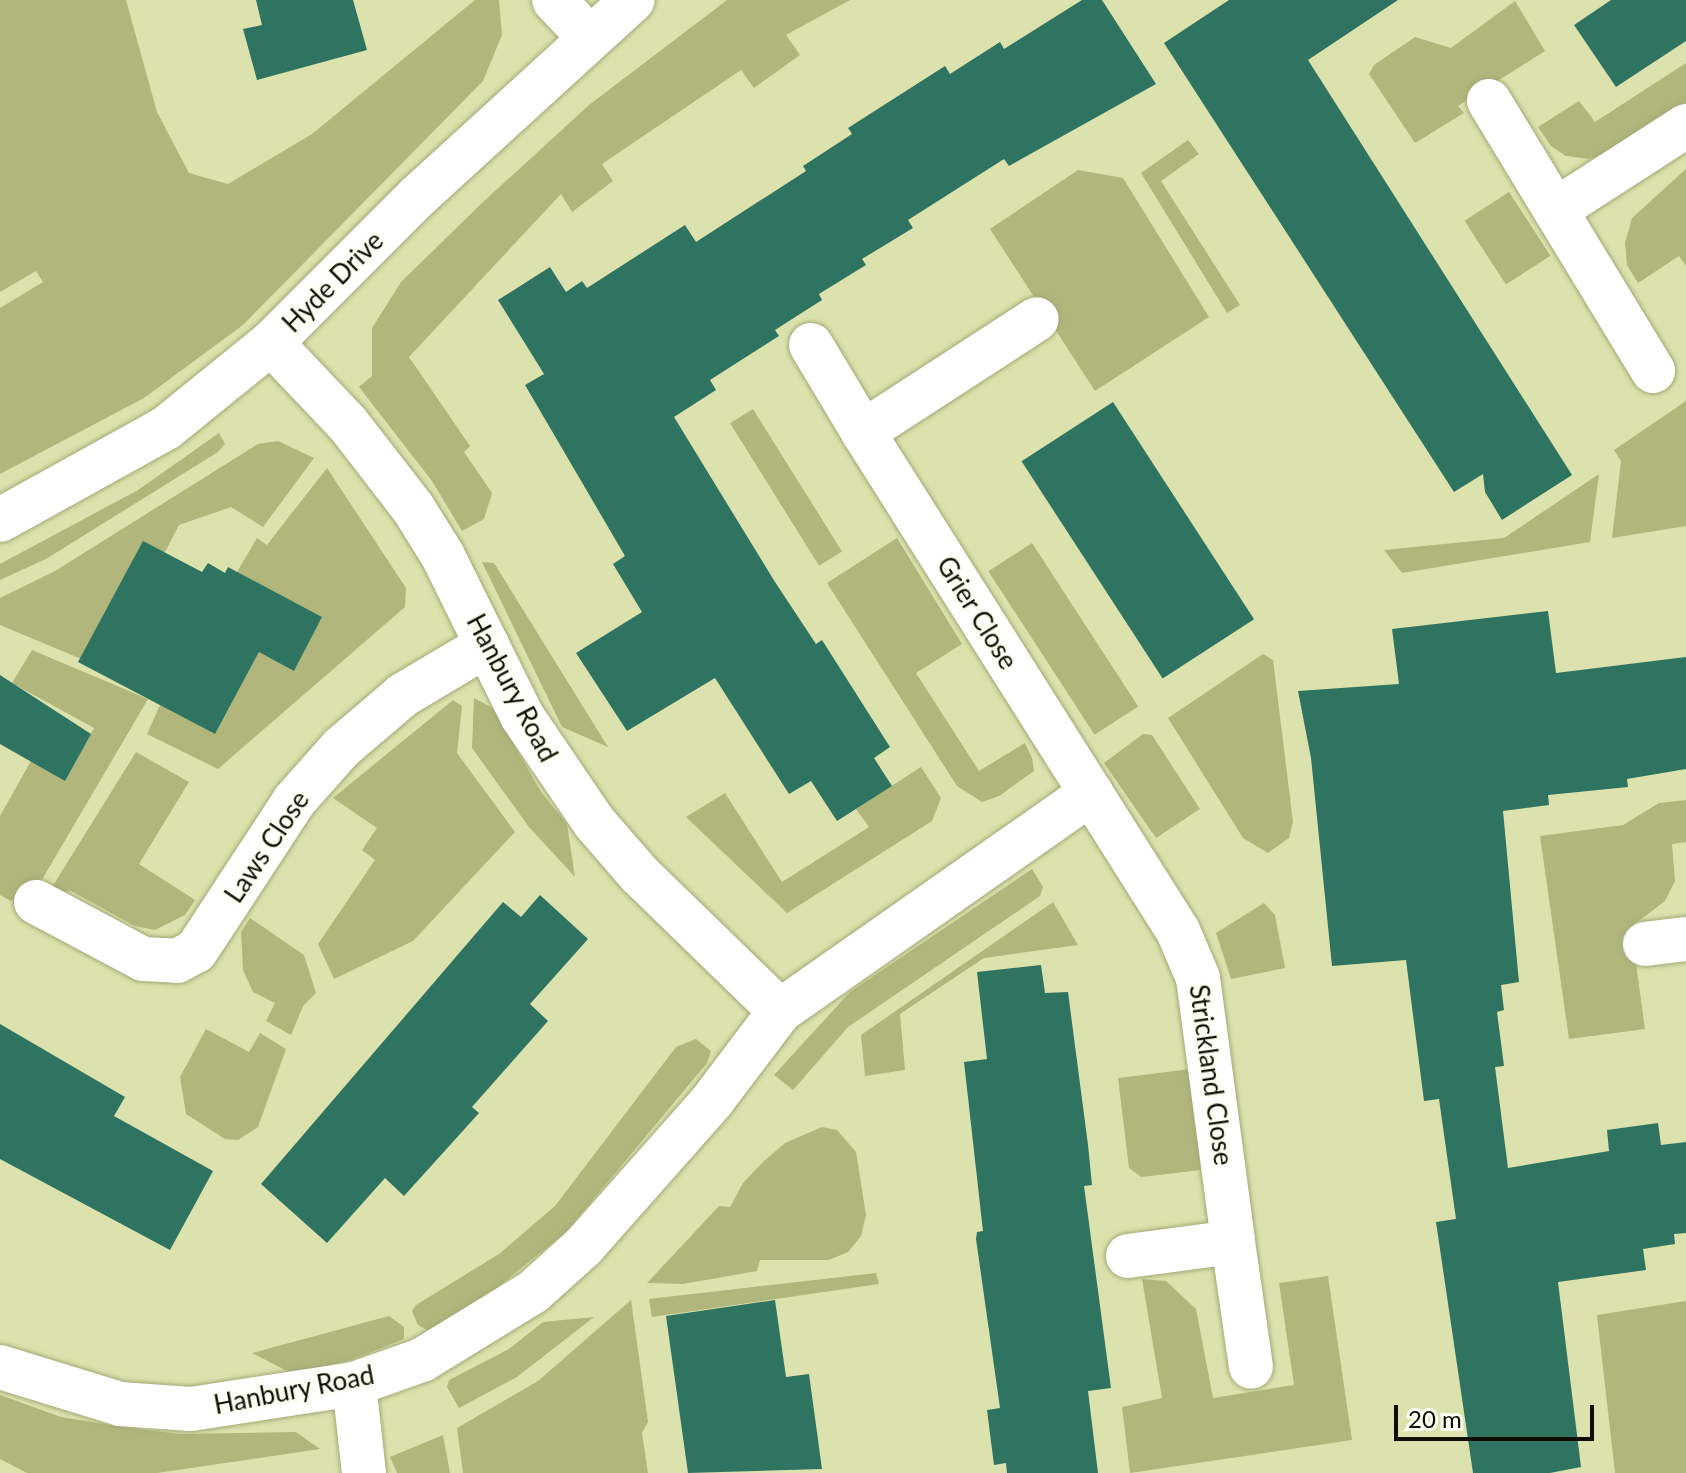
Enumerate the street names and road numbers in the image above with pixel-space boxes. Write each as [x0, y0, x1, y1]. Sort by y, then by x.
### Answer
street label: Hyde Drive [276, 225, 390, 339]
street label: Grier Close [930, 551, 1024, 675]
street label: Hanbury Road [460, 609, 564, 767]
street label: Laws Close [218, 785, 316, 909]
street label: Strickland Close [1183, 983, 1239, 1167]
street label: Hanbury Road [211, 1359, 377, 1421]

